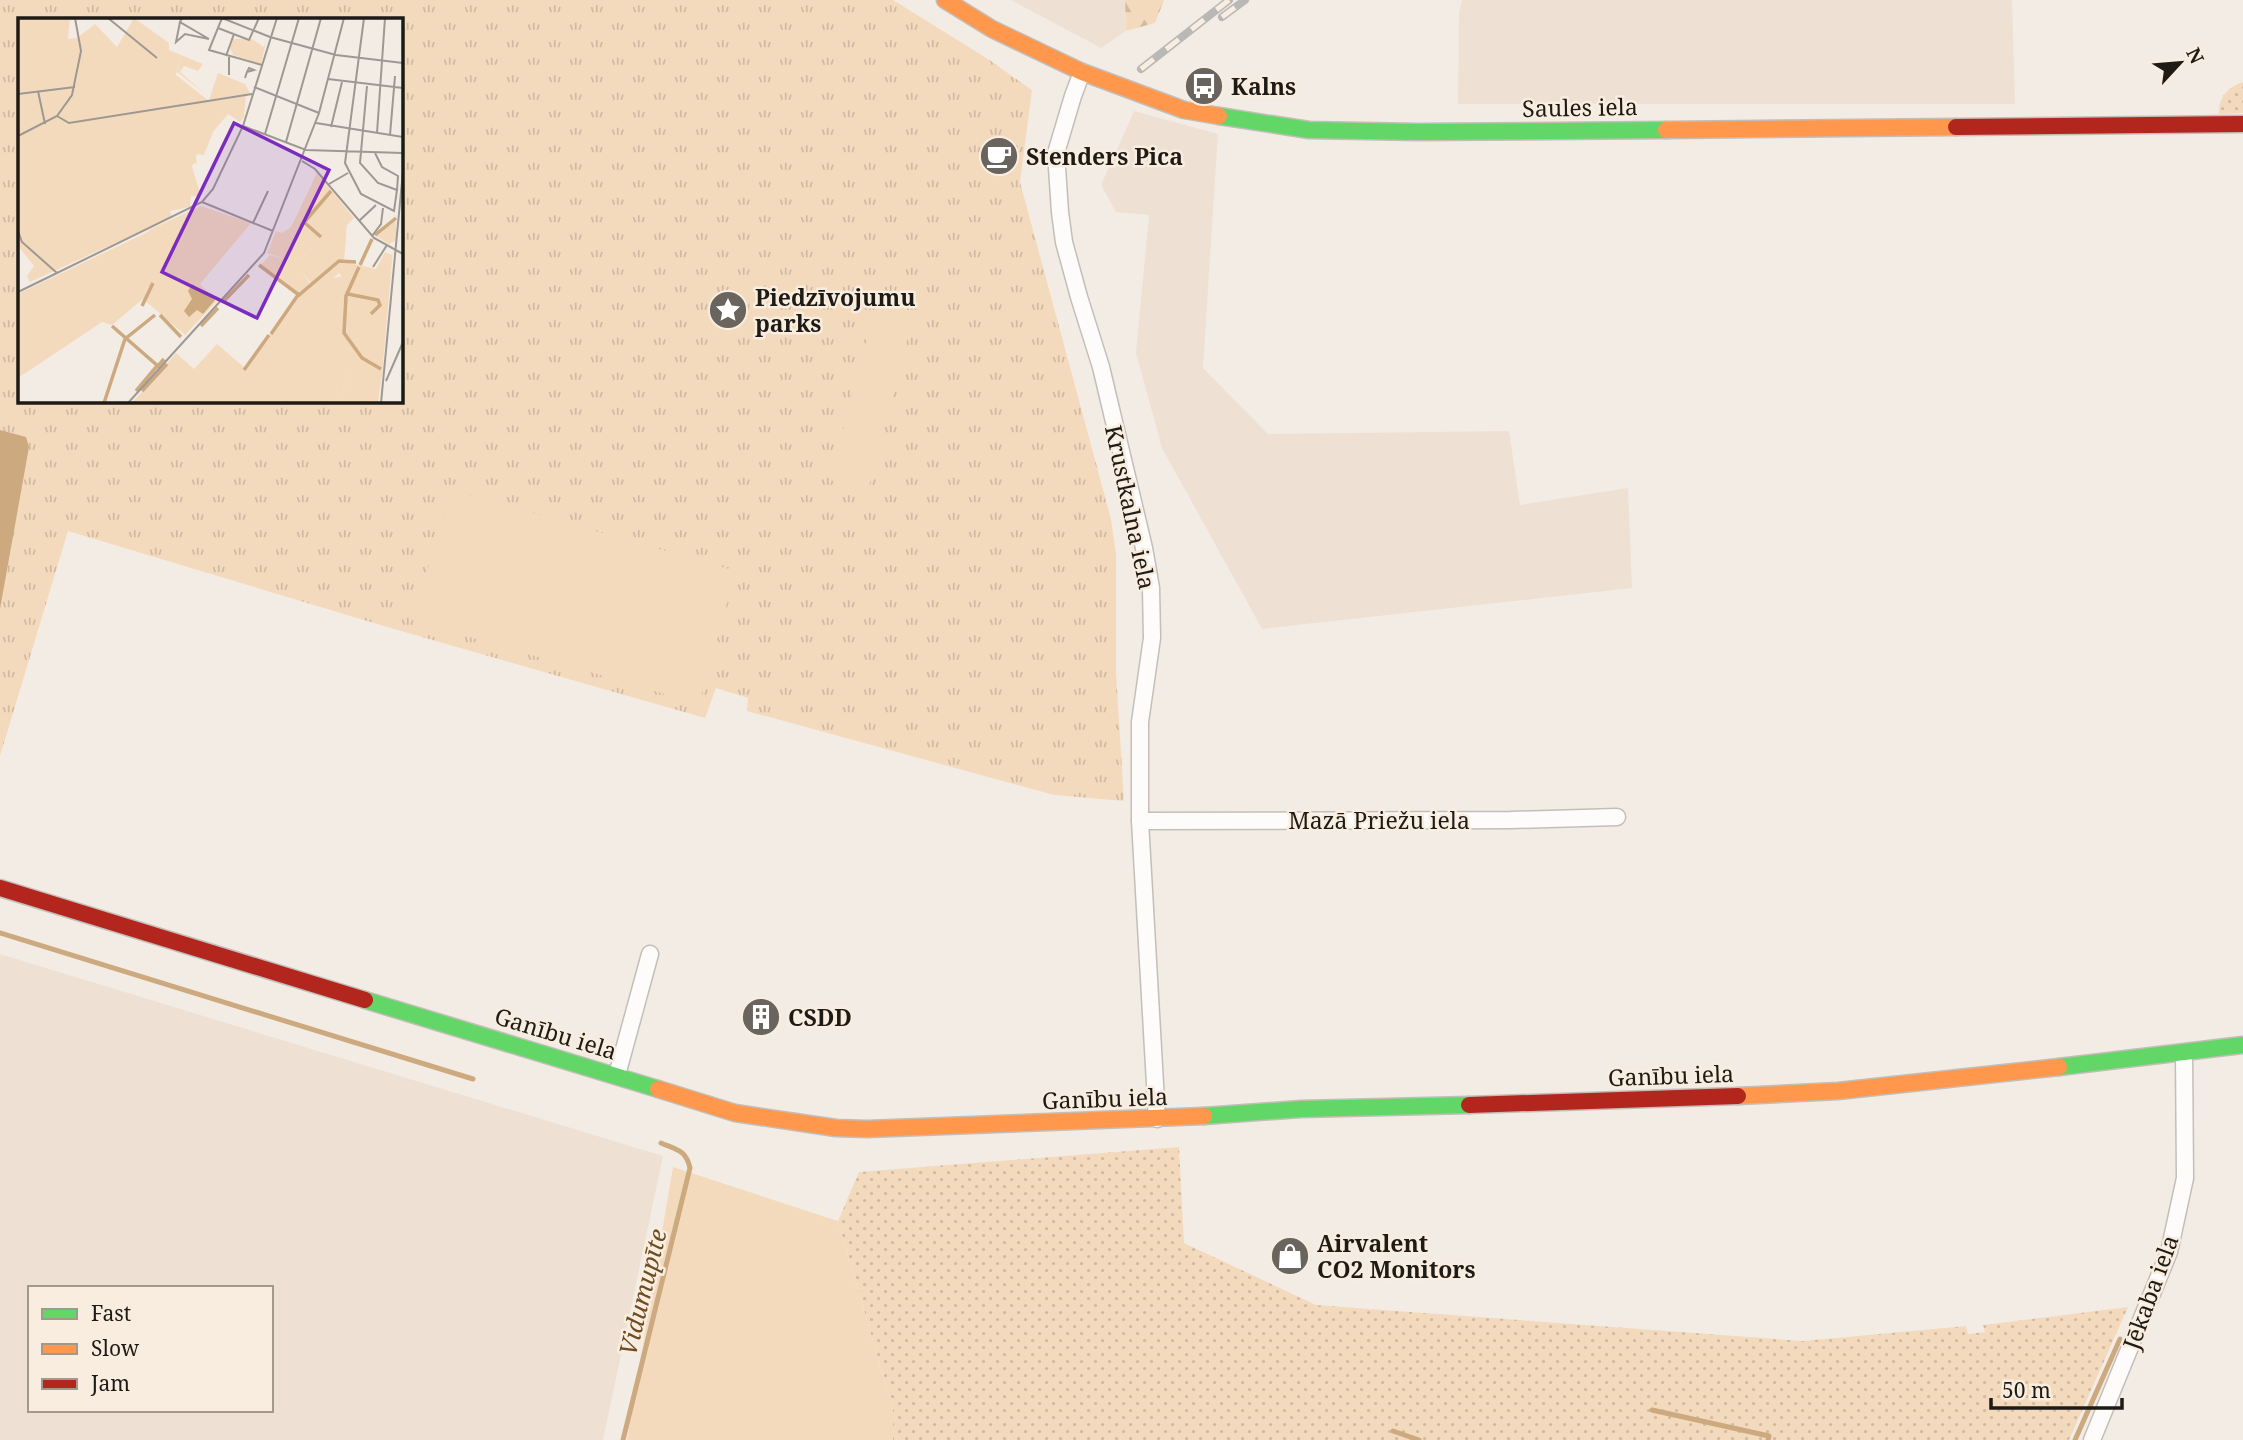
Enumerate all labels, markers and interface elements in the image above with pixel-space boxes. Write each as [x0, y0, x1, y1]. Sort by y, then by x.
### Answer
inset map [18, 18, 402, 402]
north arrow [2145, 28, 2215, 98]
text: N [2180, 43, 2210, 68]
bus stop icon: Kalns [1183, 65, 1225, 107]
place label: Kalns [1231, 70, 1296, 102]
street label: Saules iela [1522, 90, 1638, 124]
cafe icon: Stenders Pica [978, 135, 1020, 177]
place label: Stenders Pica [1026, 140, 1183, 172]
place label: Piedzīvojumu parks [755, 281, 915, 339]
place icon: Piedzīvojumu parks [707, 289, 749, 331]
street label: Krustkalna iela [1098, 422, 1164, 592]
street label: Mazā Priežu iela [1288, 804, 1470, 836]
building icon: CSDD [740, 996, 782, 1038]
street label: Ganību iela [491, 999, 621, 1067]
place label: CSDD [788, 1001, 852, 1033]
street label: Ganību iela [1607, 1057, 1735, 1093]
street label: Ganību iela [1041, 1080, 1169, 1116]
water label: Vidumupīte [610, 1225, 674, 1359]
place label: Airvalent CO2 Monitors [1317, 1227, 1475, 1285]
street label: Jēkaba iela [2114, 1230, 2186, 1355]
shop icon: Airvalent CO2 Monitors [1269, 1235, 1311, 1277]
legend [28, 1286, 273, 1412]
text: Fast [91, 1299, 131, 1327]
text: Slow [91, 1334, 140, 1362]
scale bar [1991, 1366, 2122, 1410]
text: Jam [90, 1369, 130, 1397]
text: 50 m [2002, 1376, 2051, 1404]

